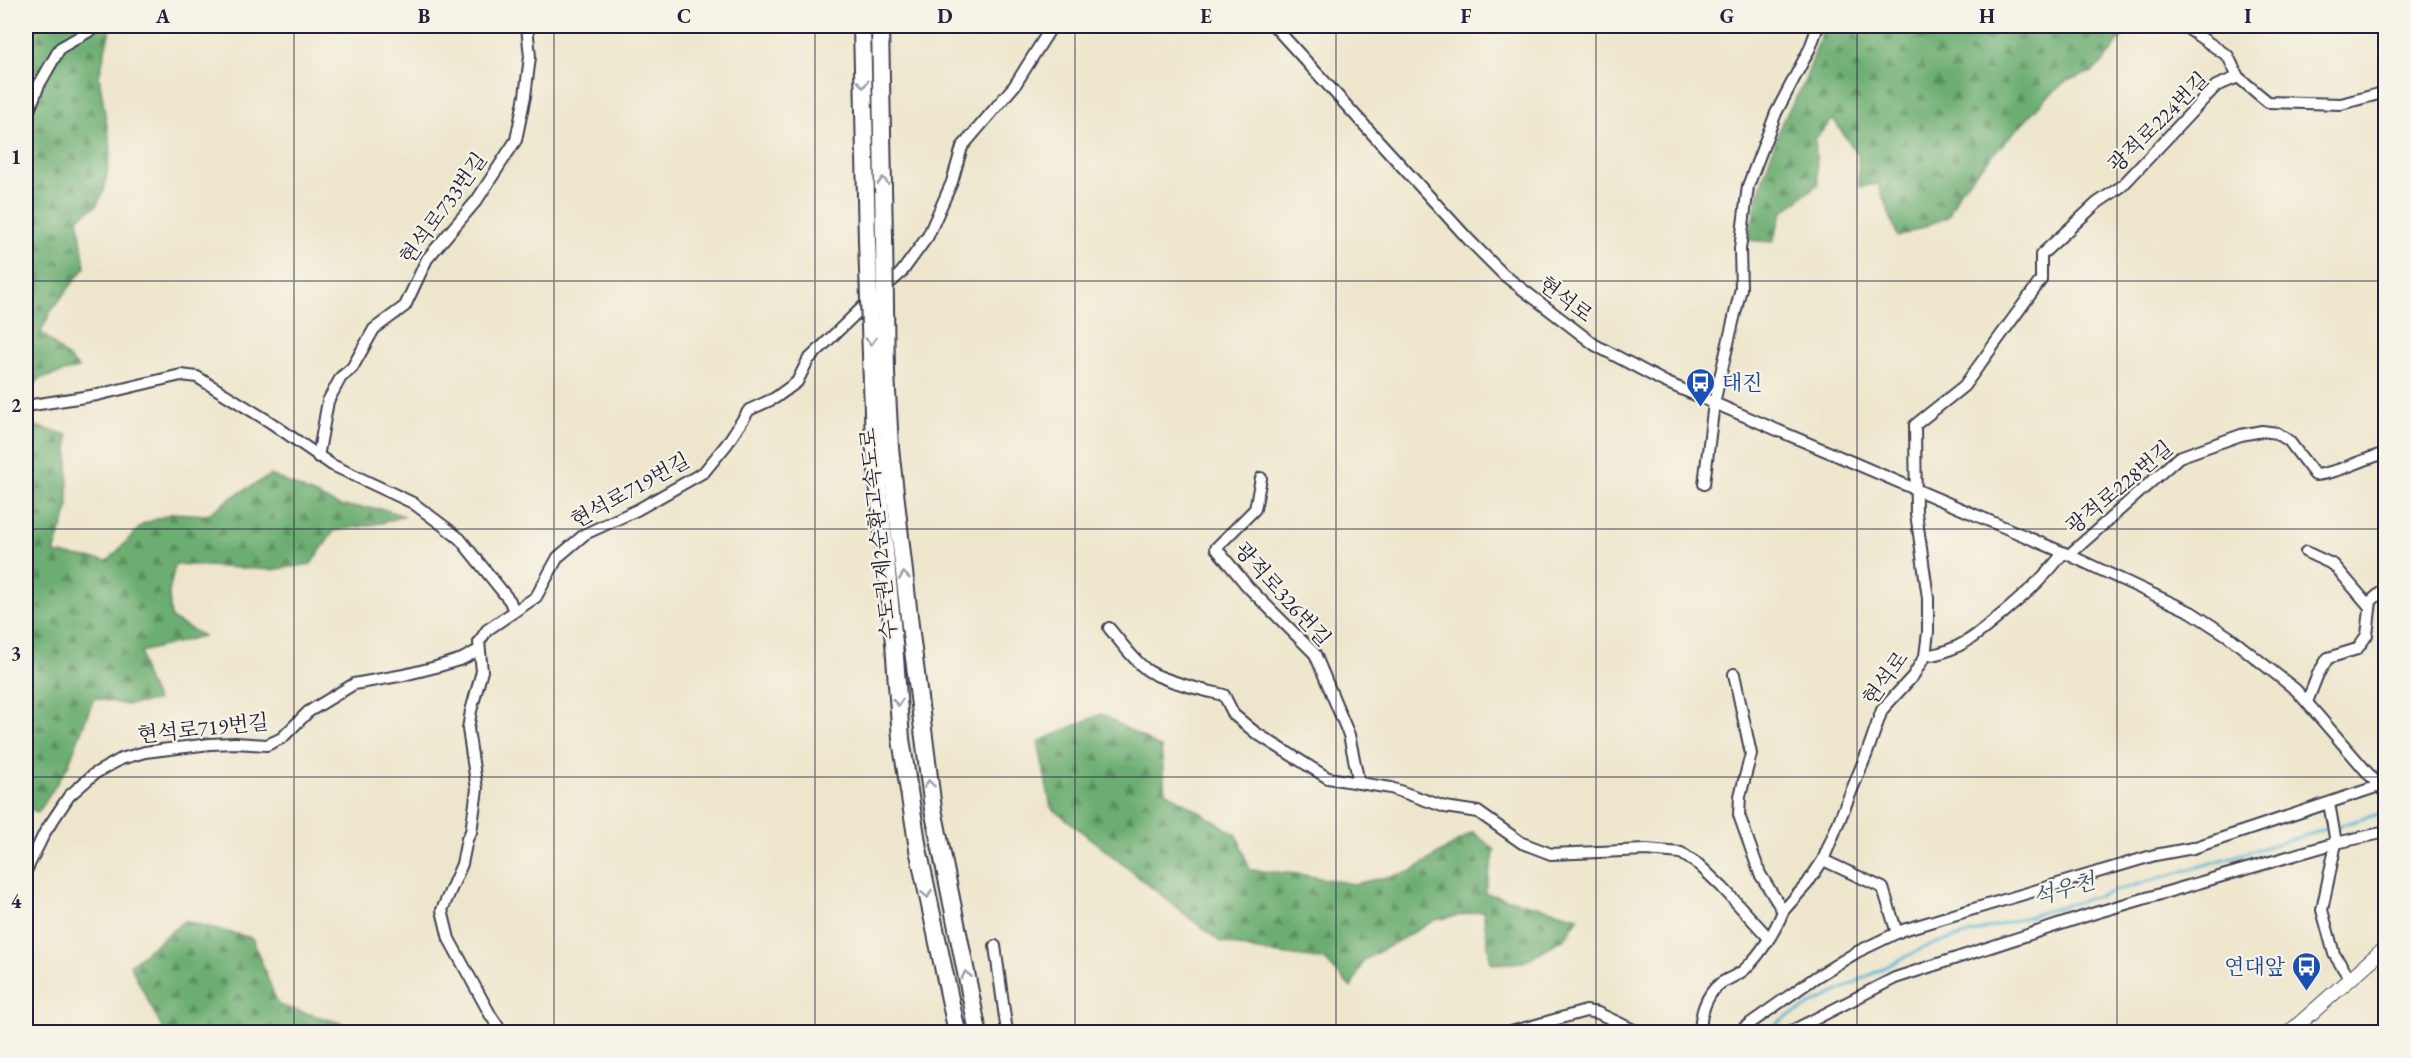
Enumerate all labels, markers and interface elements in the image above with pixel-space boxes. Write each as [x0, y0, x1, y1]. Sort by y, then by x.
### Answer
text: A [155, 3, 171, 29]
text: B [418, 3, 430, 29]
text: C [677, 3, 691, 29]
text: D [937, 3, 953, 29]
text: E [1200, 3, 1212, 29]
text: F [1461, 3, 1472, 29]
text: G [1720, 3, 1734, 29]
text: H [1979, 3, 1995, 29]
text: I [2244, 3, 2252, 29]
street label: 광적로224번길 [2102, 66, 2214, 178]
one-way arrow [857, 79, 870, 88]
text: 1 [11, 144, 21, 170]
street label: 현석로733번길 [393, 147, 493, 269]
one-way arrow [877, 176, 889, 185]
street label: 현석로 [1534, 270, 1598, 328]
one-way arrow [864, 337, 877, 346]
bus stop icon: 태진 [1685, 366, 1717, 408]
place label: 태진 [1722, 369, 1763, 396]
text: 2 [11, 392, 22, 418]
street label: 수도권제2순환고속도로 [853, 427, 903, 641]
street label: 광적로228번길 [2060, 434, 2178, 540]
street label: 현석로719번길 [566, 446, 694, 534]
street label: 광적로326번길 [1229, 536, 1337, 652]
one-way arrow [898, 571, 910, 581]
text: 3 [11, 640, 21, 666]
street label: 현석로 [1856, 645, 1914, 711]
one-way arrow [892, 697, 905, 706]
street label: 현석로719번길 [136, 708, 270, 748]
one-way arrow [924, 779, 936, 788]
water label: 석우천 [2029, 866, 2100, 912]
text: 4 [11, 888, 22, 914]
one-way arrow [920, 889, 933, 899]
bus stop icon: 연대앞 [2290, 950, 2322, 992]
place label: 연대앞 [2224, 953, 2286, 980]
one-way arrow [960, 971, 973, 981]

